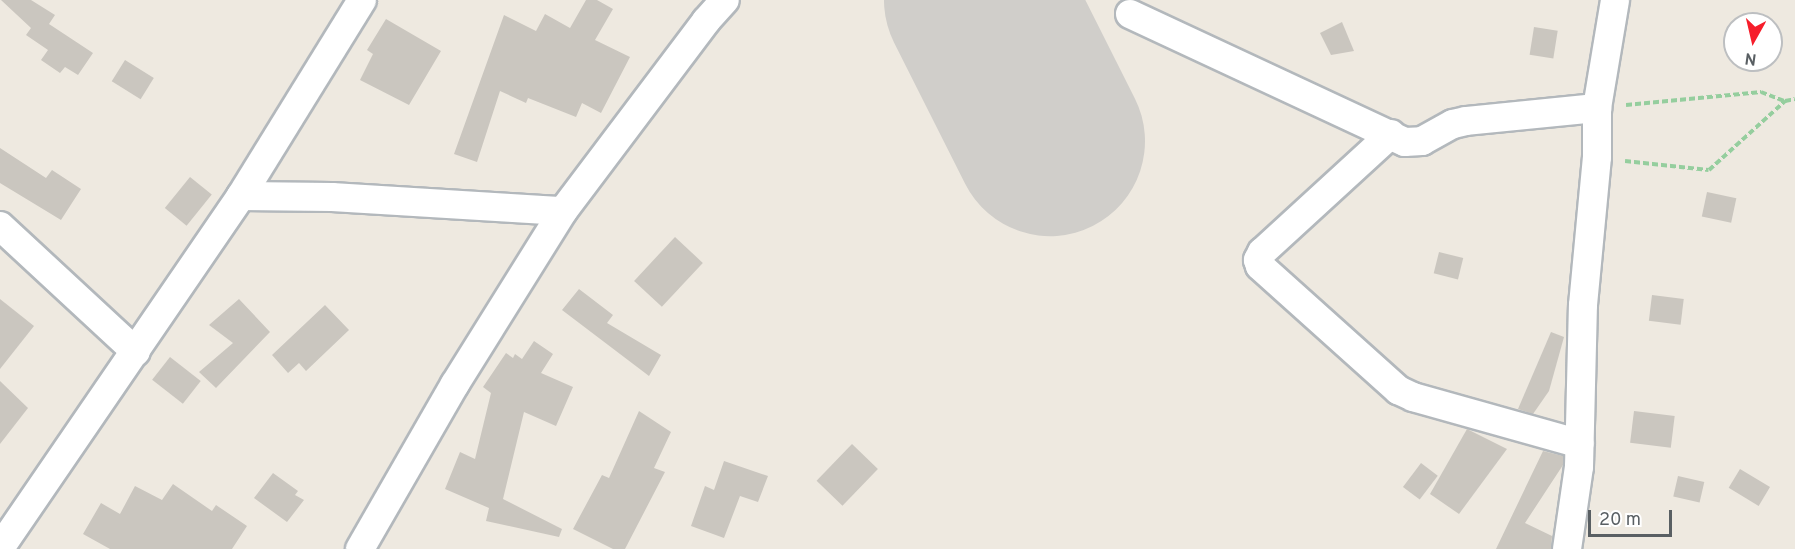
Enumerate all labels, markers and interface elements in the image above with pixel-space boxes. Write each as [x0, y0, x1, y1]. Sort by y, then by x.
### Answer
north arrow [1723, 12, 1783, 72]
text: N [1744, 47, 1758, 69]
scale bar [1591, 498, 1675, 536]
text: 20 m [1599, 509, 1641, 532]

